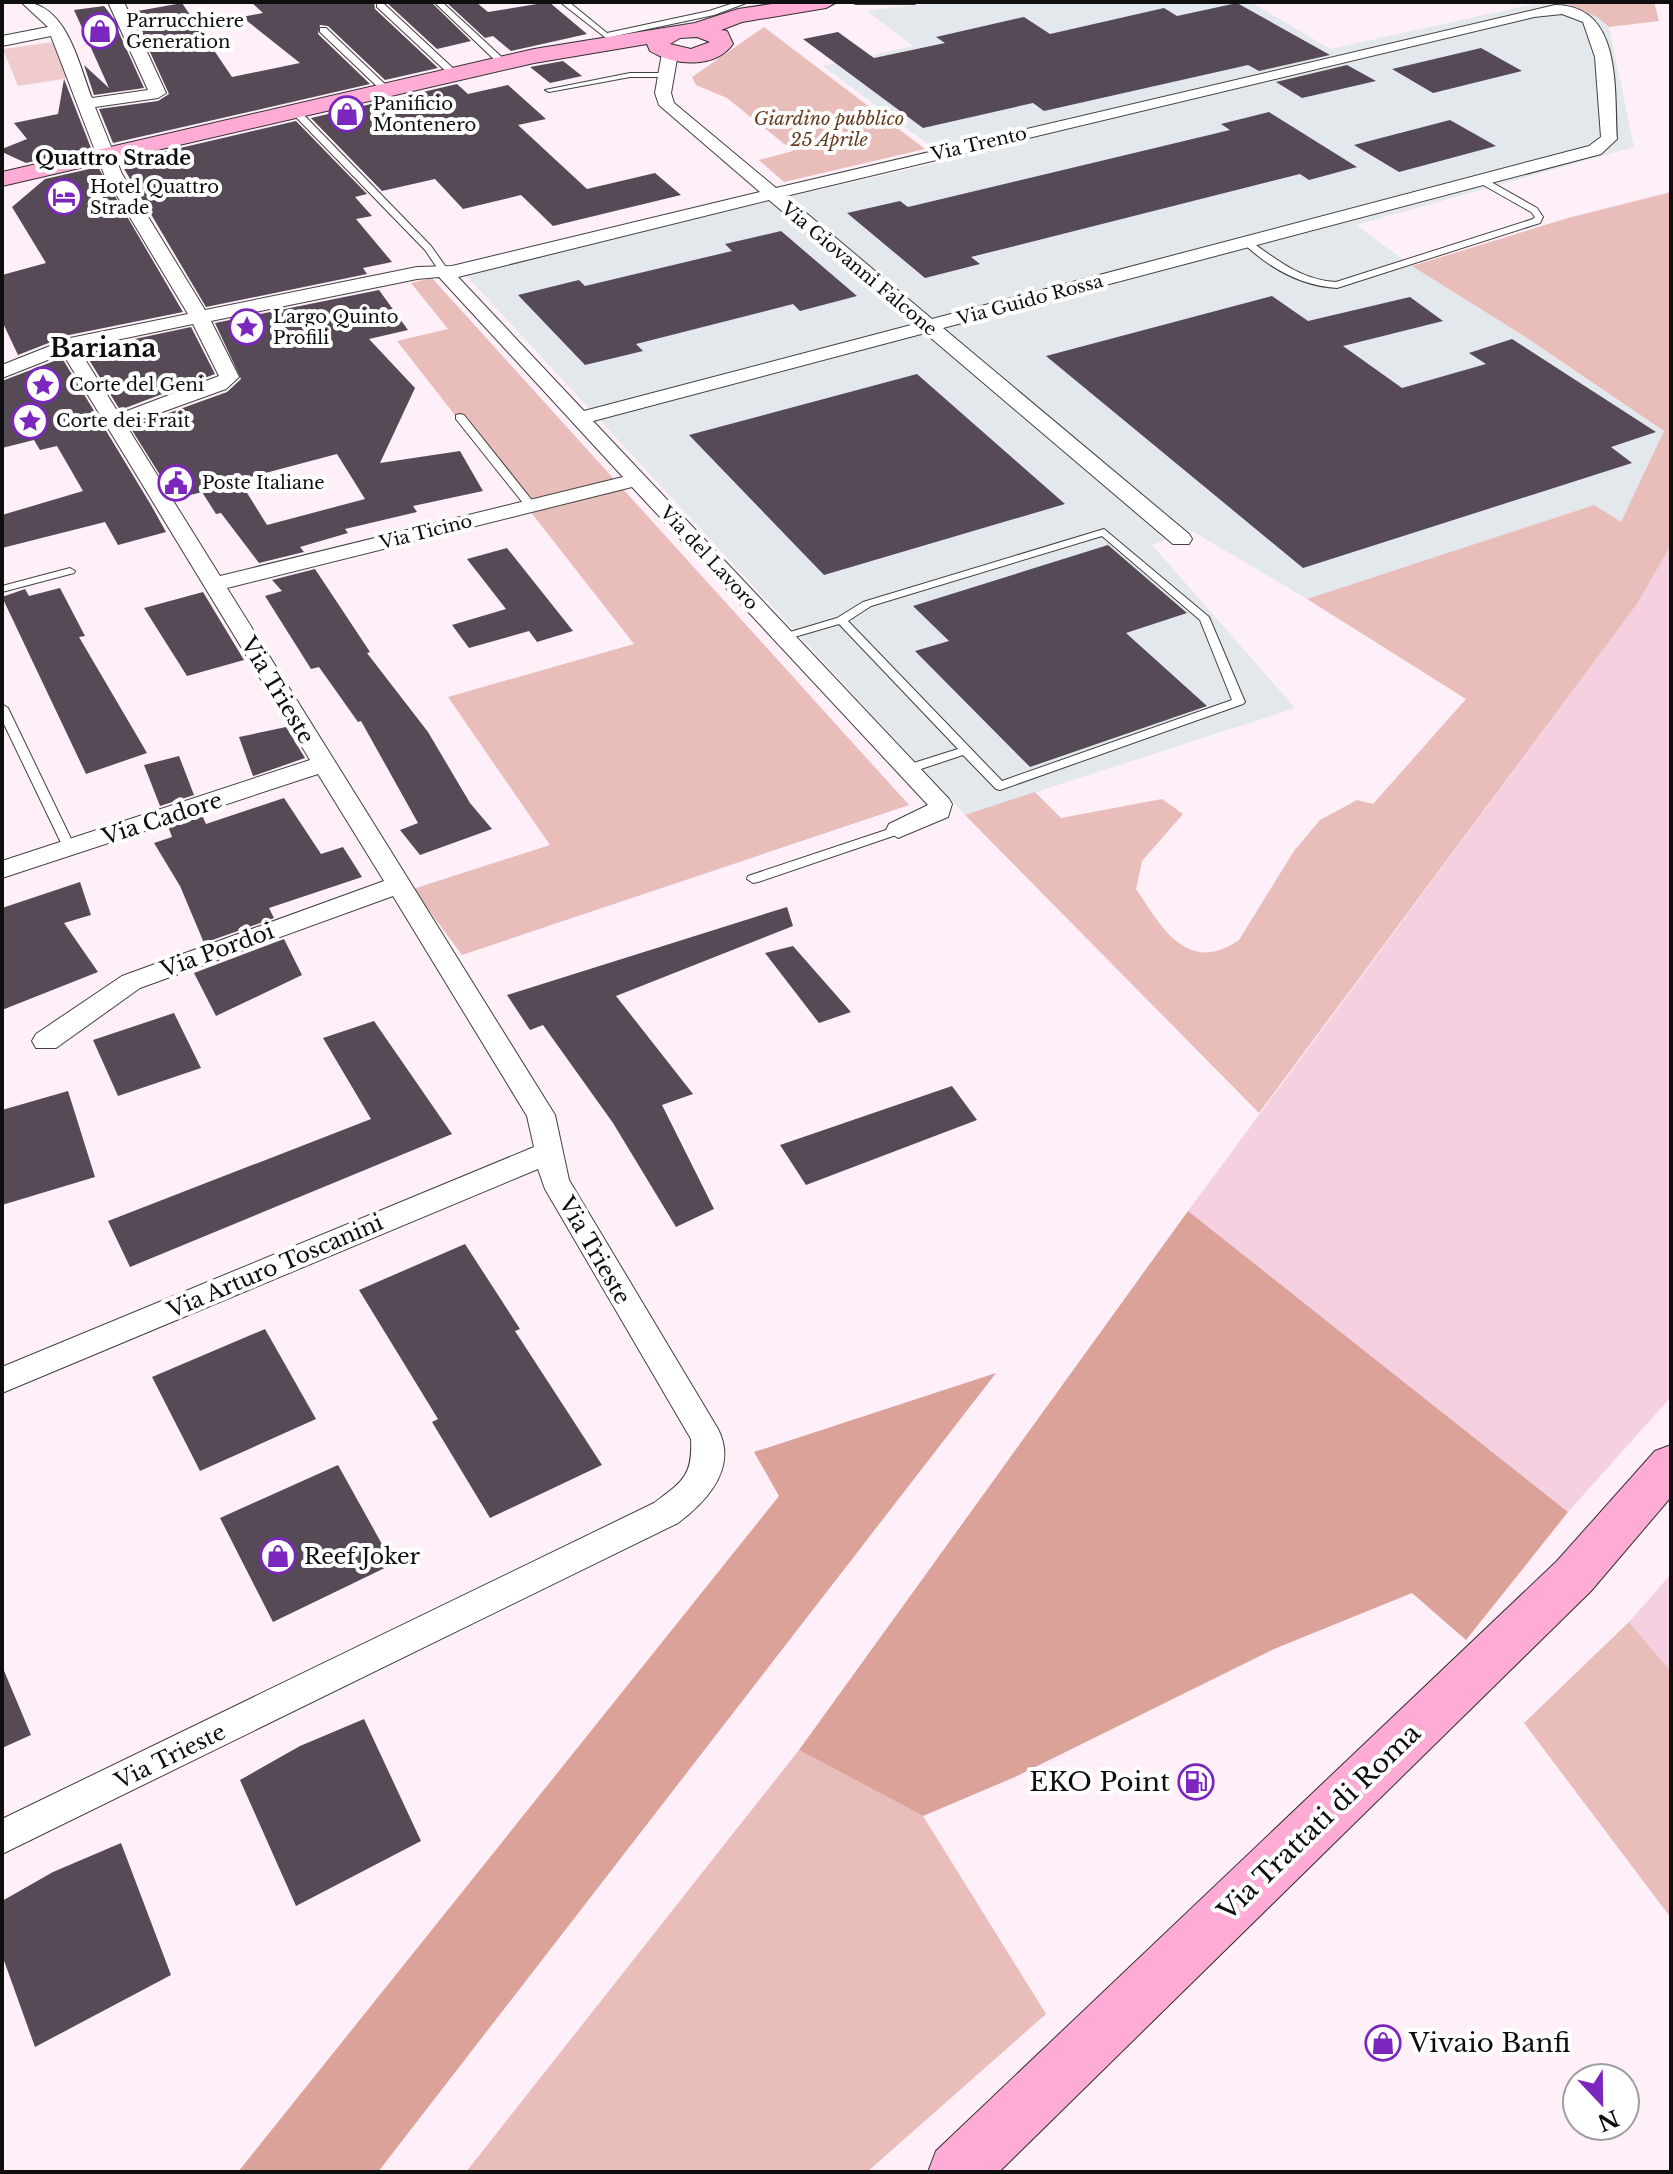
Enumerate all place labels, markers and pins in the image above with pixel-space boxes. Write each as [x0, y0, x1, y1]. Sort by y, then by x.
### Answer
place label: Parrucchiere Generation [126, 10, 244, 53]
shop icon: Parrucchiere Generation [81, 12, 119, 50]
place label: Panificio Montenero [373, 93, 476, 136]
shop icon: Panificio Montenero [328, 95, 366, 133]
place label: Hotel Quattro Strade [90, 176, 219, 219]
hotel icon: Hotel Quattro Strade [45, 178, 83, 216]
place label: Largo Quinto Profili [273, 306, 399, 349]
place icon: Largo Quinto Profili [228, 308, 266, 346]
place icon: Corte del Geni [24, 366, 62, 404]
place label: Corte del Geni [69, 374, 204, 396]
place icon: Corte dei Frait [11, 402, 49, 440]
place label: Corte dei Frait [56, 410, 190, 432]
public building icon: Poste Italiane [157, 464, 195, 502]
place label: Poste Italiane [202, 472, 325, 494]
shop icon: Reef Joker [259, 1537, 297, 1575]
place label: Reef Joker [304, 1543, 421, 1570]
fuel station icon: EKO Point [1177, 1763, 1215, 1801]
place label: EKO Point [1029, 1766, 1170, 1798]
shop icon: Vivaio Banfi [1364, 2024, 1402, 2062]
place label: Vivaio Banfi [1408, 2027, 1570, 2059]

